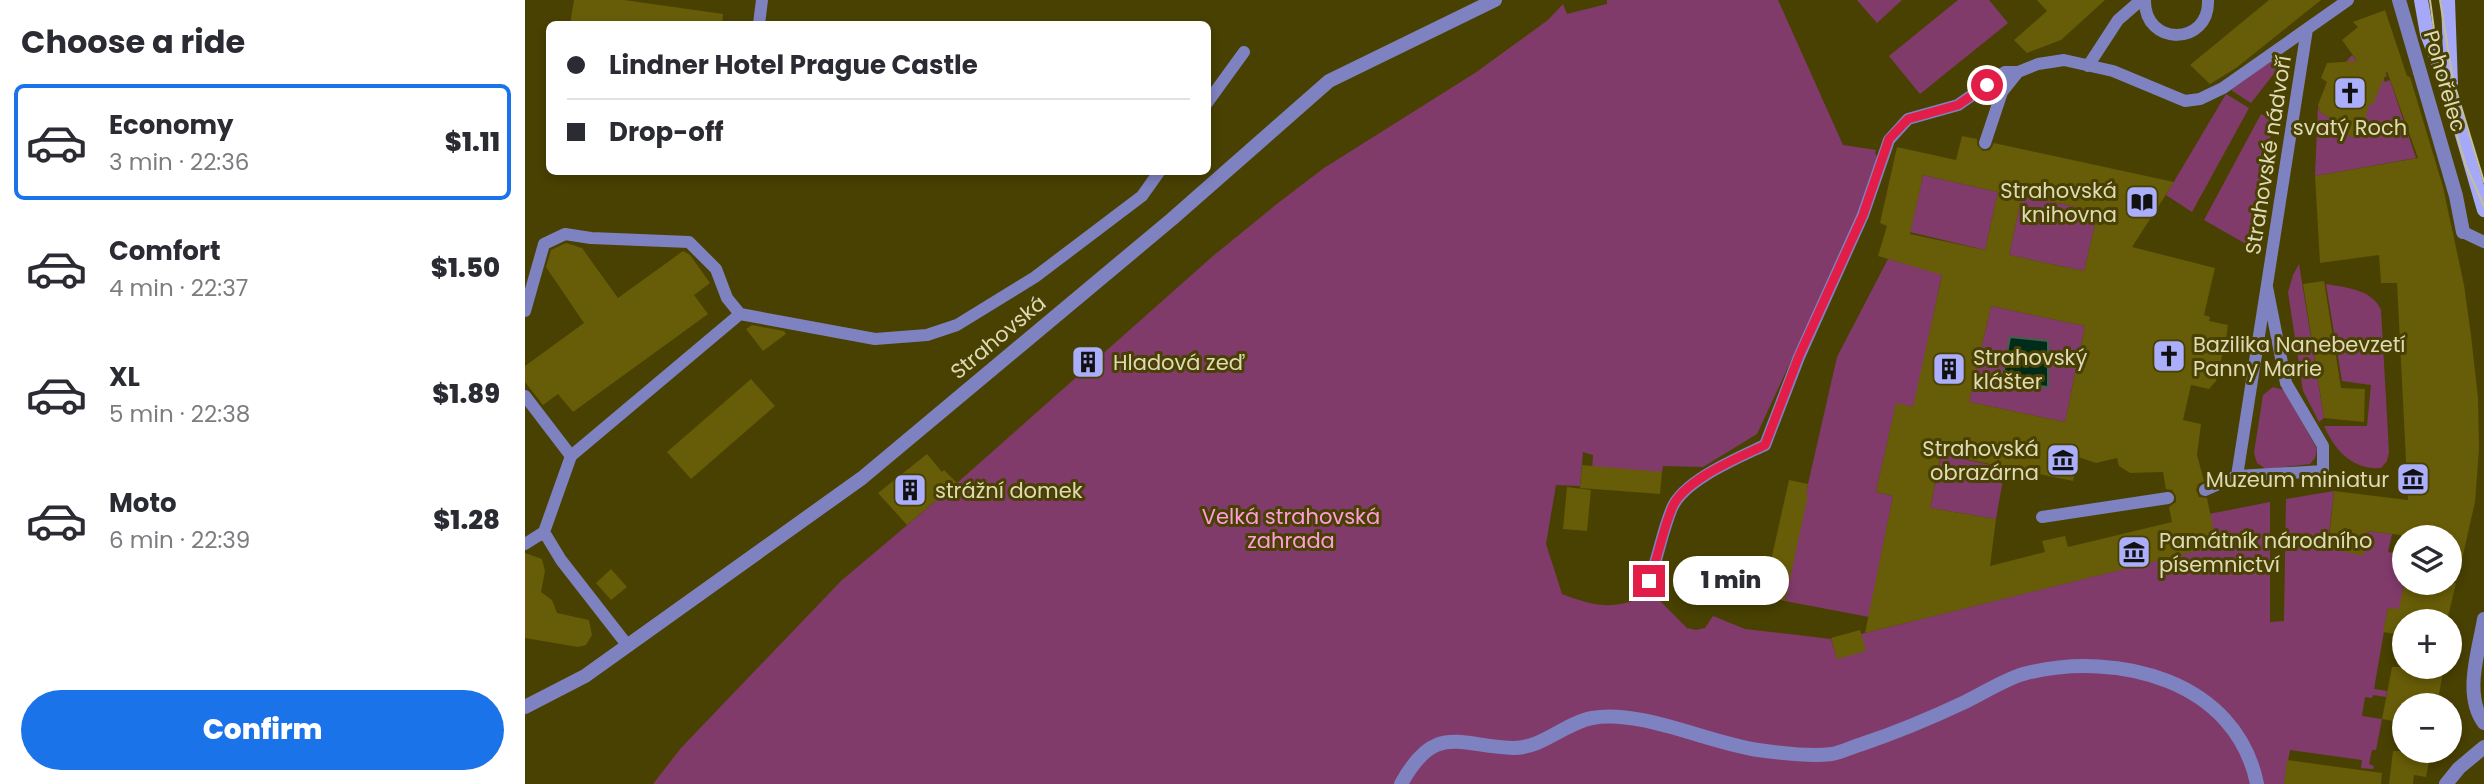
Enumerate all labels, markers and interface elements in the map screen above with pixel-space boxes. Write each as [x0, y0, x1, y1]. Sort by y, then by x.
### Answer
text: Choose a ride [21, 19, 245, 64]
street label: Pohořelec [2417, 27, 2473, 135]
text: Lindner Hotel Prague Castle [609, 47, 978, 83]
street label: Strahovské nádvoří [2238, 53, 2298, 257]
route start [1971, 69, 2003, 101]
church icon: svatý Roch [2331, 74, 2369, 112]
text: Economy [109, 107, 233, 143]
icon: car [25, 111, 88, 174]
place label: svatý Roch [2293, 113, 2407, 142]
text: Drop-off [609, 114, 724, 150]
text: $1.11 [445, 124, 500, 160]
text: 3 min · 22:36 [109, 146, 249, 178]
place label: Strahovská knihovna [2000, 176, 2117, 229]
library icon: Strahovská knihovna [2123, 183, 2161, 221]
text: Comfort [109, 233, 221, 269]
icon: car [25, 237, 88, 300]
text: $1.50 [431, 250, 500, 286]
text: 4 min · 22:37 [109, 272, 248, 304]
street label: Strahovská [944, 288, 1052, 386]
place label: Bazilika Nanebevzetí Panny Marie [2193, 330, 2406, 383]
church icon: Bazilika Nanebevzetí Panny Marie [2150, 337, 2188, 375]
building icon: Hladová zeď [1069, 343, 1107, 381]
place label: Strahovský klášter [1973, 343, 2087, 396]
place label: Hladová zeď [1113, 348, 1245, 377]
building icon: Strahovský klášter [1930, 350, 1968, 388]
text: XL [109, 359, 140, 395]
icon: car [25, 363, 88, 426]
text: $1.89 [432, 376, 500, 412]
text: 5 min · 22:38 [109, 398, 250, 430]
place label: Strahovská obrazárna [1922, 434, 2039, 487]
museum icon: Strahovská obrazárna [2044, 441, 2082, 479]
museum icon: Muzeum miniatur [2394, 460, 2432, 498]
place label: Muzeum miniatur [2206, 465, 2389, 494]
building icon: strážní domek [891, 471, 929, 509]
place label: strážní domek [935, 476, 1083, 505]
text: Moto [109, 485, 177, 521]
icon: car [25, 489, 88, 552]
text: $1.28 [433, 502, 500, 538]
park label: Velká strahovská zahrada [1202, 502, 1380, 555]
text: 6 min · 22:39 [109, 524, 250, 556]
map controls [2392, 525, 2462, 763]
button: layers [2392, 525, 2462, 595]
place label: Památník národního písemnictví [2159, 526, 2372, 579]
museum icon: Památník národního písemnictví [2115, 533, 2153, 571]
callout: 1 min [1673, 556, 1789, 606]
text: 1 min [1701, 564, 1761, 596]
route end [1633, 565, 1665, 597]
button: + [2392, 609, 2462, 679]
button: Confirm [21, 690, 504, 770]
button: − [2392, 693, 2462, 763]

